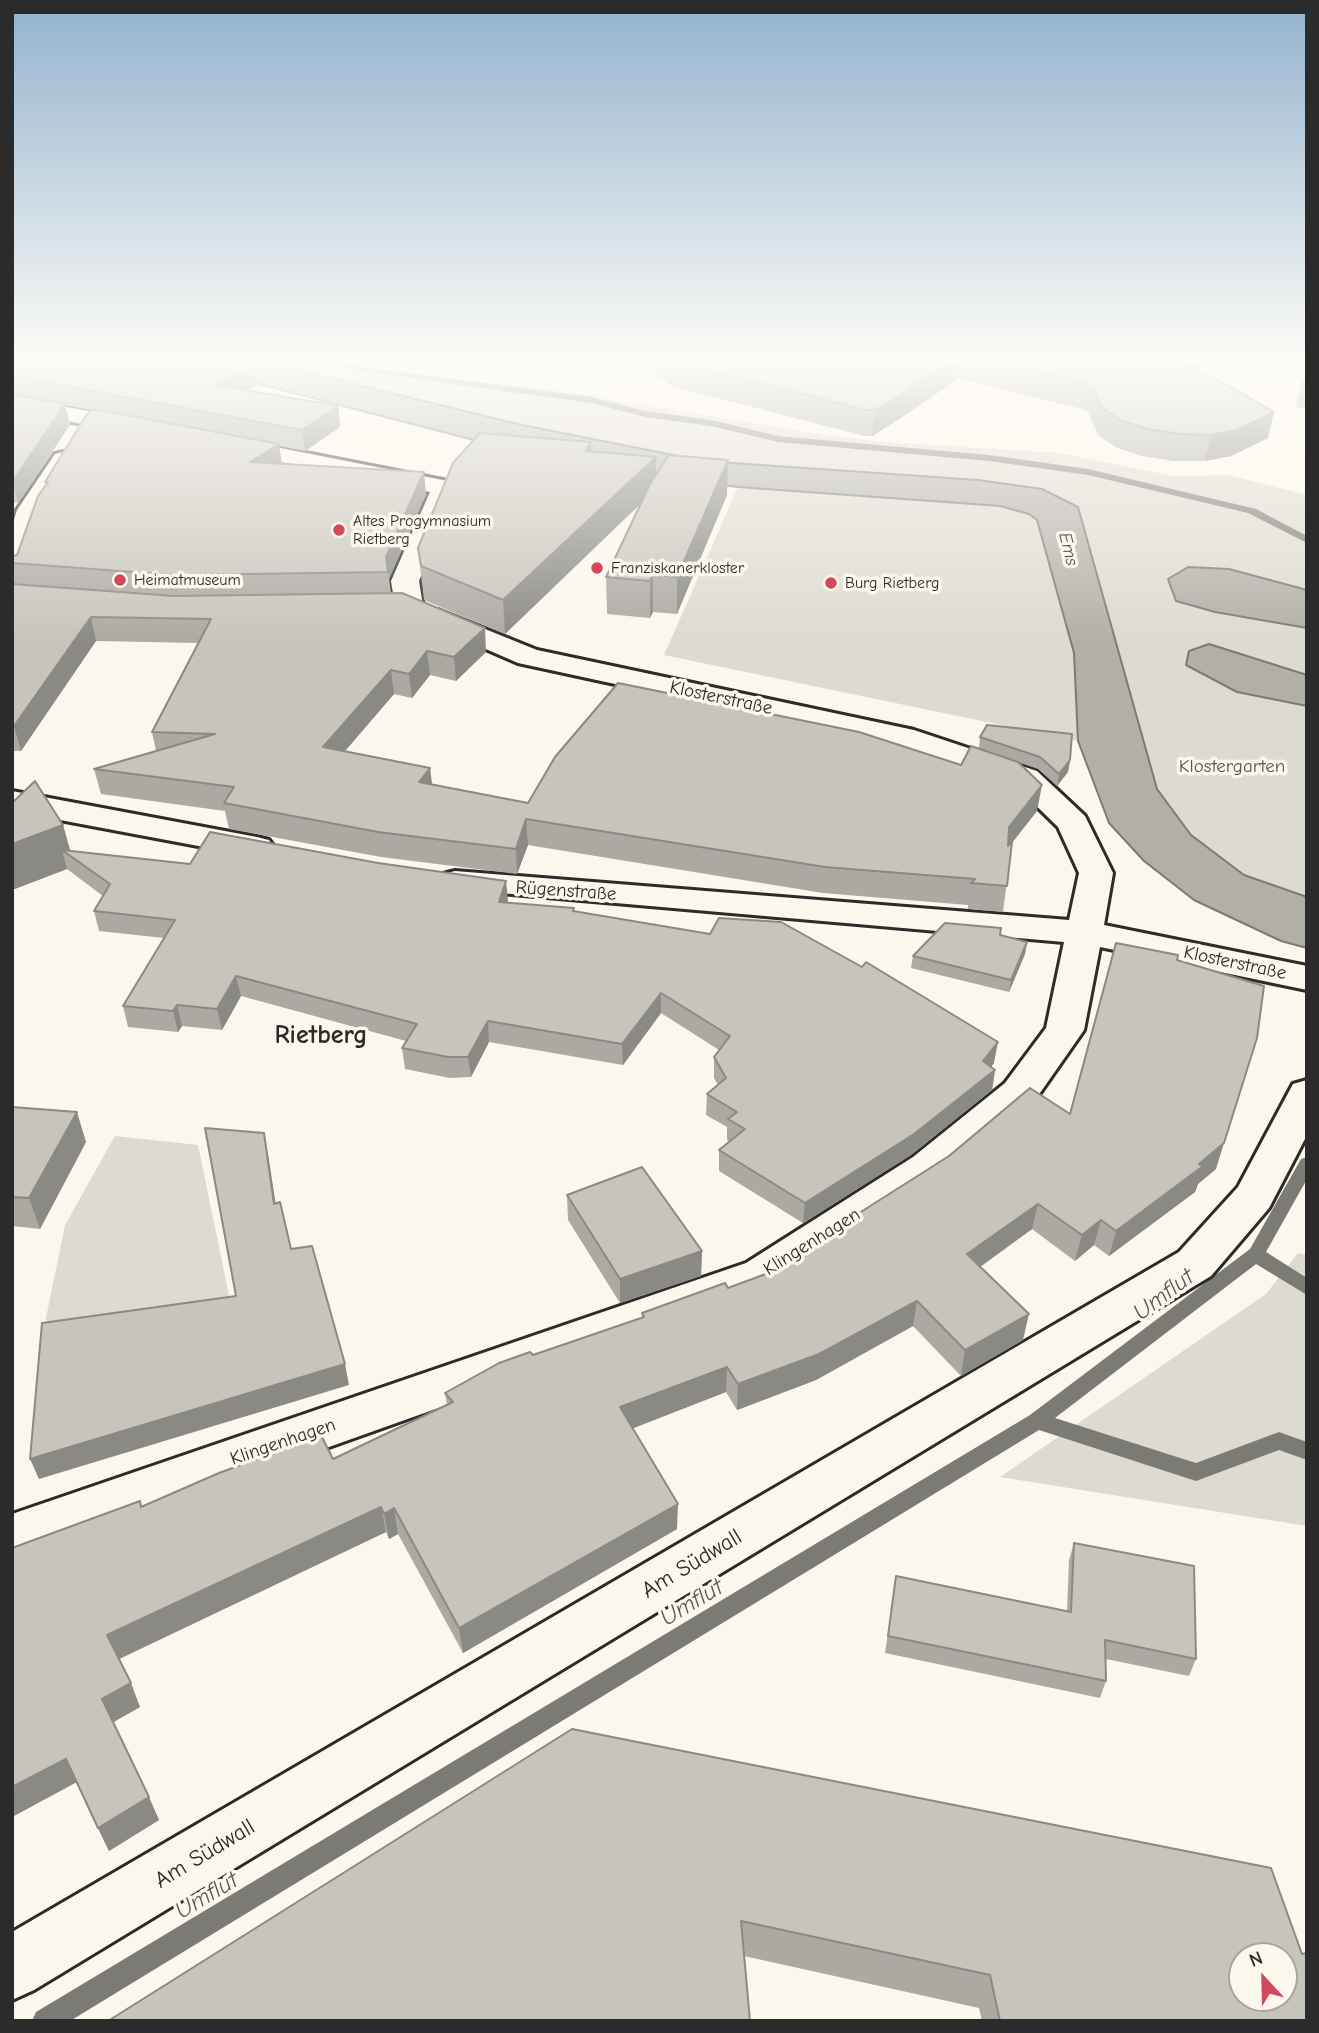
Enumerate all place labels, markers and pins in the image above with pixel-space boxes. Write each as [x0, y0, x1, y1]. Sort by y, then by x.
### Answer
place label: Altes Progymnasium Rietberg [353, 511, 491, 549]
marker: Altes Progymnasium Rietberg [331, 522, 347, 538]
place label: Franziskanerkloster [611, 558, 744, 578]
marker: Franziskanerkloster [589, 560, 605, 576]
place label: Heimatmuseum [134, 570, 241, 590]
marker: Heimatmuseum [112, 572, 128, 588]
place label: Burg Rietberg [845, 573, 939, 593]
marker: Burg Rietberg [823, 575, 839, 591]

